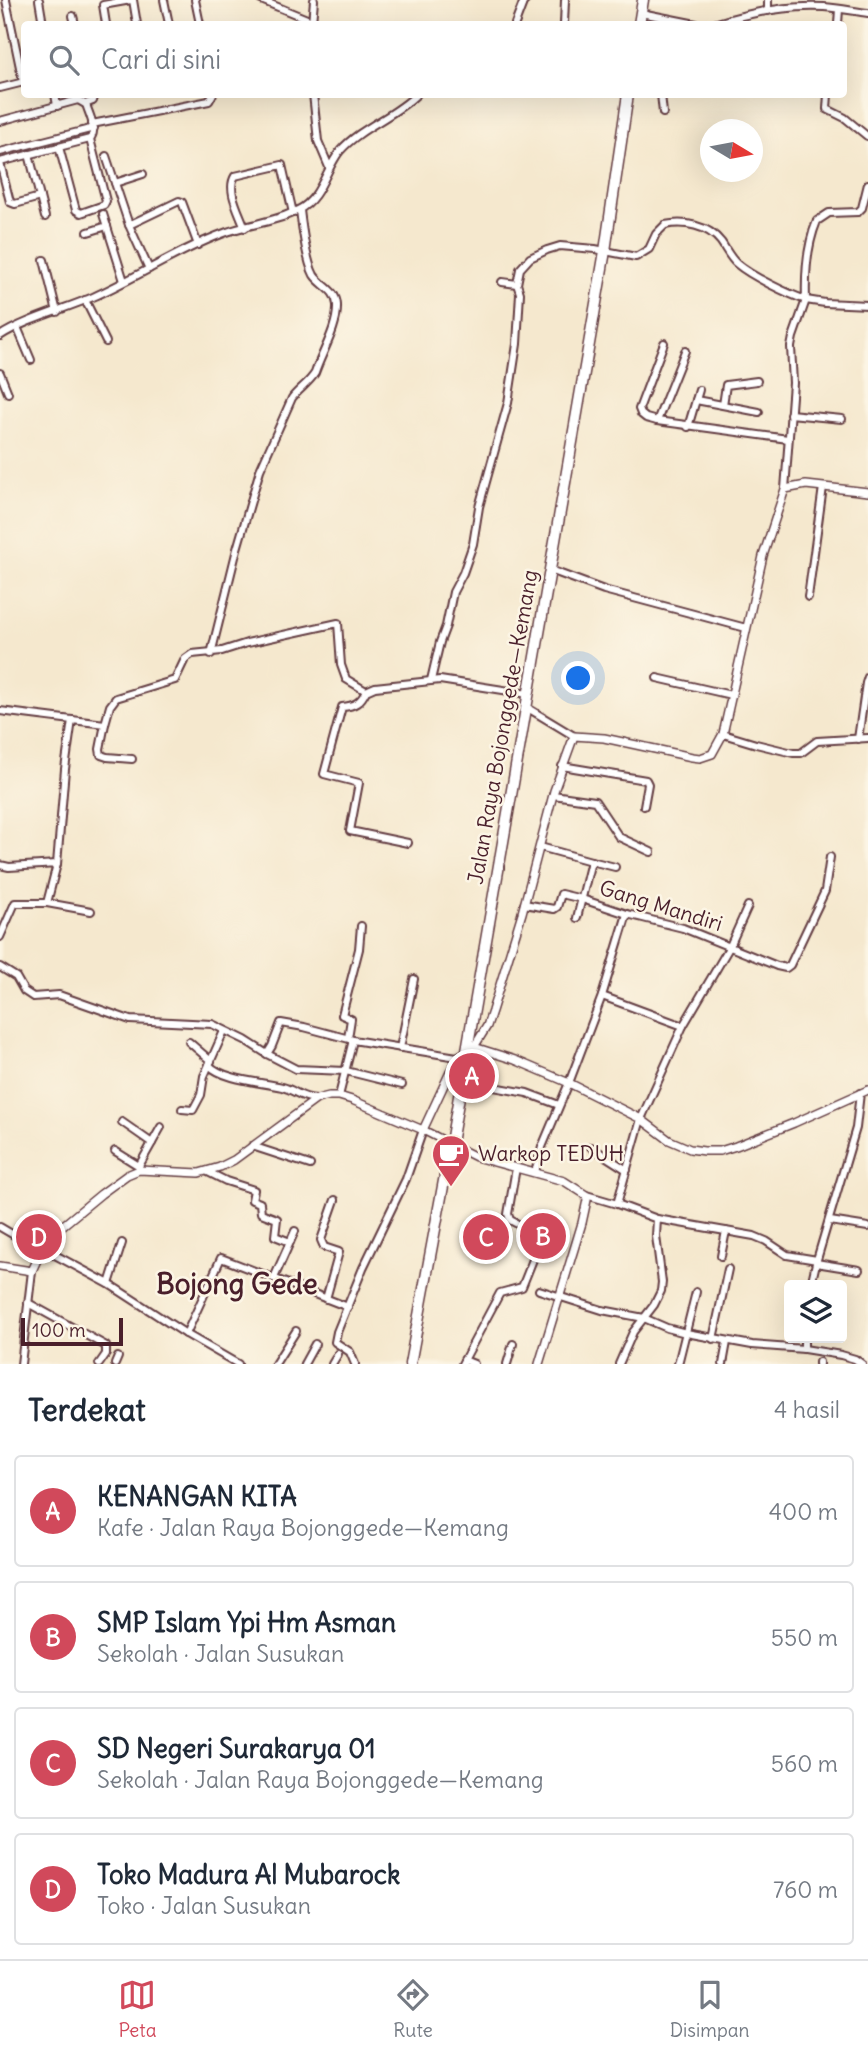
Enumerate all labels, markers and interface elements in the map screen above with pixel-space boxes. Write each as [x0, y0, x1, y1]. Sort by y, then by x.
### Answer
search box [21, 21, 847, 98]
icon: search [45, 41, 83, 79]
text: Cari di sini [101, 43, 221, 76]
north arrow [700, 119, 763, 182]
street label: Jalan Raya Bojonggede—Kemang [462, 568, 543, 886]
your location [561, 661, 595, 695]
street label: Gang Mandiri [596, 874, 726, 937]
pin: A [449, 1050, 495, 1102]
cafe icon: Warkop TEDUH [430, 1133, 472, 1188]
place label: Warkop TEDUH [478, 1140, 624, 1167]
pin: B [520, 1210, 566, 1262]
pin: D [16, 1211, 62, 1263]
pin: C [463, 1211, 509, 1263]
district label: Bojong Gede [156, 1266, 318, 1302]
map controls [784, 1280, 847, 1343]
button: layers [784, 1280, 847, 1343]
scale bar [21, 1315, 122, 1347]
text: 100 m [32, 1318, 86, 1342]
text: Terdekat [28, 1391, 146, 1429]
text: 4 hasil [774, 1395, 840, 1424]
text: KENANGAN KITA [97, 1480, 297, 1513]
text: A [46, 1497, 60, 1526]
text: 400 m [769, 1497, 838, 1526]
text: Kafe · Jalan Raya Bojonggede—Kemang [97, 1513, 509, 1542]
text: SMP Islam Ypi Hm Asman [97, 1606, 396, 1639]
text: B [45, 1623, 61, 1652]
text: 550 m [771, 1623, 838, 1652]
text: Sekolah · Jalan Susukan [97, 1639, 344, 1668]
text: SD Negeri Surakarya 01 [97, 1732, 376, 1765]
text: C [45, 1749, 61, 1778]
text: 560 m [771, 1749, 838, 1778]
text: Sekolah · Jalan Raya Bojonggede—Kemang [97, 1765, 544, 1794]
text: Toko Madura Al Mubarock [97, 1858, 400, 1891]
text: D [45, 1875, 61, 1904]
text: 760 m [773, 1875, 838, 1904]
text: Toko · Jalan Susukan [97, 1891, 311, 1920]
tab: Peta [118, 1976, 157, 2042]
tab: Rute [393, 1976, 433, 2042]
tab: Disimpan [670, 1976, 750, 2042]

